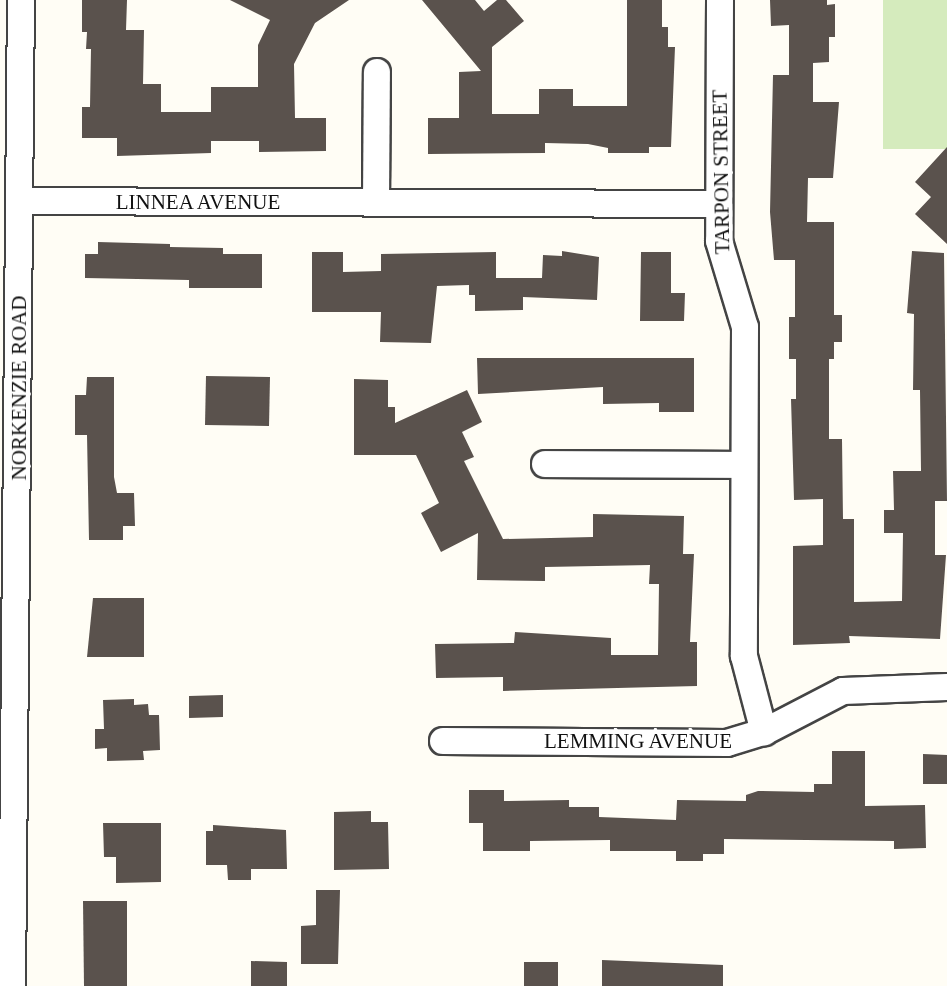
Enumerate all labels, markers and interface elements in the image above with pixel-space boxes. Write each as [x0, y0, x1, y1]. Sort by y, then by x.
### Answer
street label: TARPON STREET [707, 90, 735, 254]
street label: LINNEA AVENUE [114, 189, 282, 215]
street label: NORKENZIE ROAD [6, 296, 32, 480]
street label: LEMMING AVENUE [543, 728, 733, 754]

